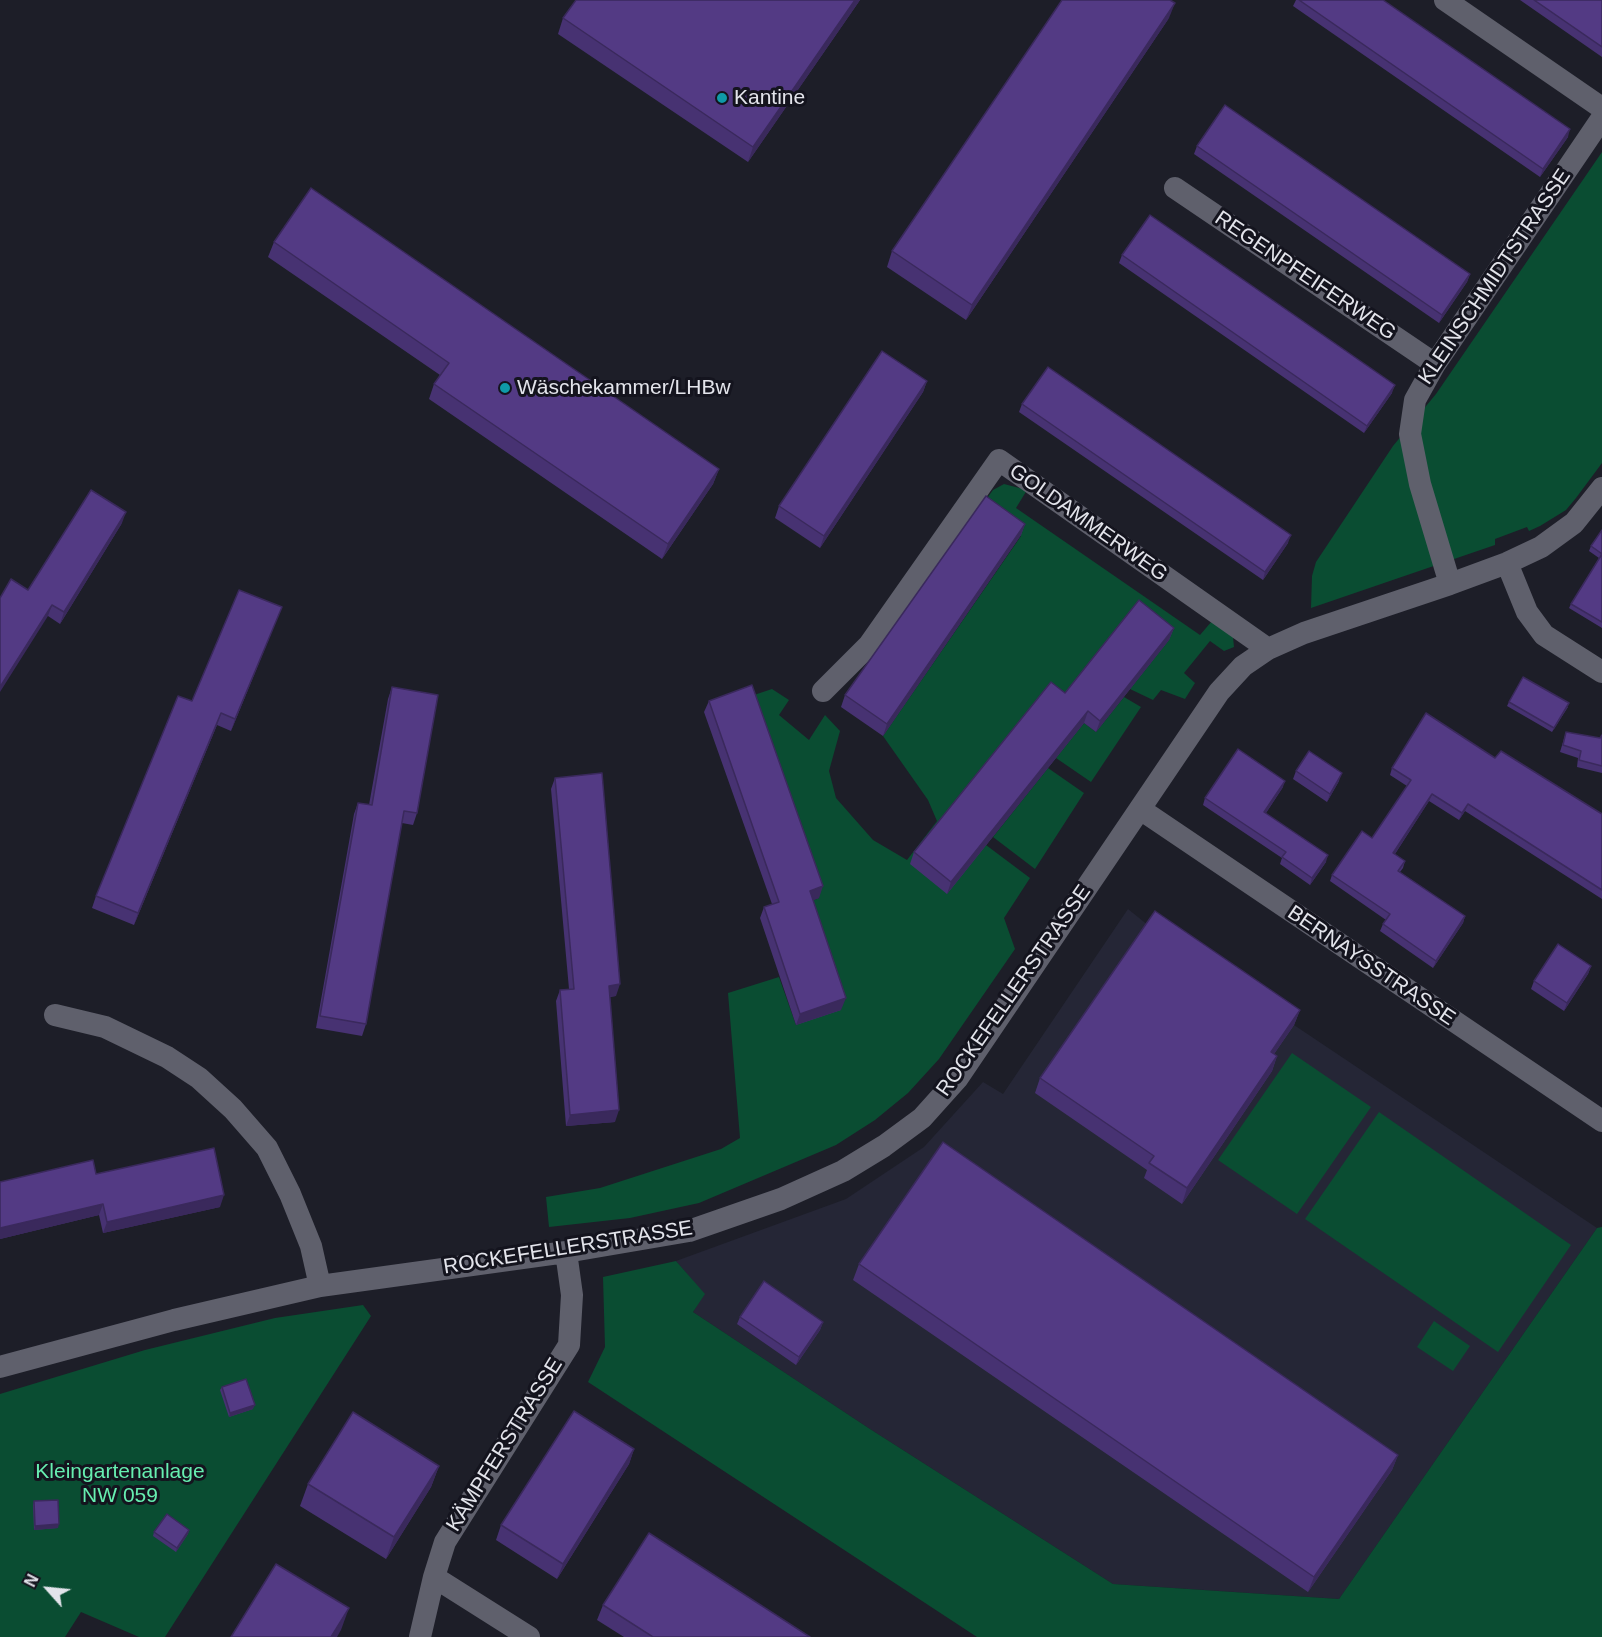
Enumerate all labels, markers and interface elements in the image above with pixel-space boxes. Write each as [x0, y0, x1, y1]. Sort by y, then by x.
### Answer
place label: Kantine [734, 85, 805, 111]
marker: Kantine [715, 91, 729, 105]
street label: KLEINSCHMIDTSTRASSE [1413, 165, 1577, 389]
street label: REGENPFEIFERWEG [1210, 206, 1400, 346]
place label: Wäschekammer/LHBw [517, 375, 731, 401]
marker: Wäschekammer/LHBw [498, 381, 512, 395]
street label: GOLDAMMERWEG [1004, 459, 1172, 587]
street label: ROCKEFELLERSTRASSE [931, 881, 1097, 1101]
street label: BERNAYSSTRASSE [1282, 901, 1460, 1031]
street label: ROCKEFELLERSTRASSE [442, 1216, 694, 1280]
street label: KÄMPFERSTRASSE [441, 1354, 569, 1536]
park label: Kleingartenanlage NW 059 [35, 1459, 205, 1509]
north arrow [18, 1559, 78, 1619]
text: N [21, 1572, 42, 1590]

